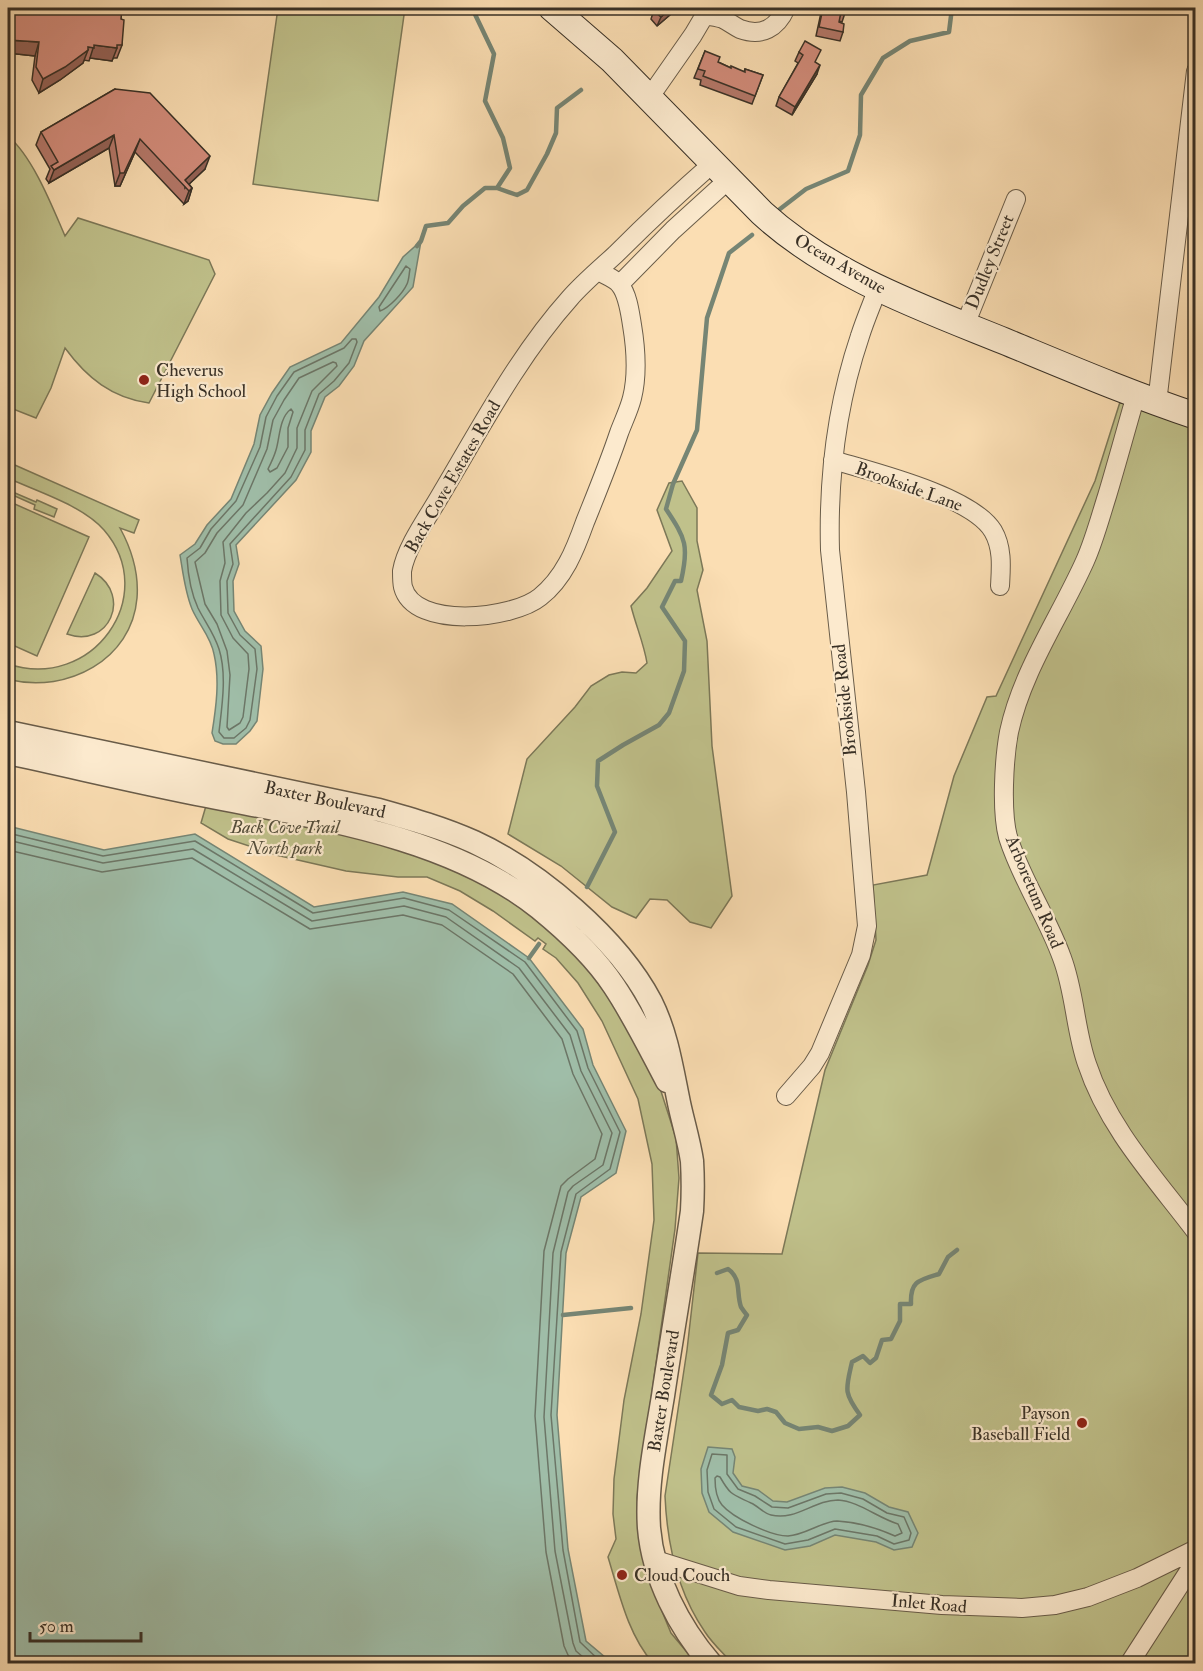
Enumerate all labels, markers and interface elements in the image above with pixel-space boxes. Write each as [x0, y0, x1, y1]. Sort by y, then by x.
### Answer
street label: Dudley Street [961, 211, 1019, 313]
street label: Ocean Avenue [790, 229, 890, 300]
place label: Cheverus High School [156, 359, 247, 403]
marker: Cheverus High School [137, 373, 151, 387]
street label: Back Cove Estates Road [400, 396, 506, 558]
street label: Brookside Lane [852, 457, 966, 517]
street label: Brookside Road [828, 643, 862, 757]
street label: Baxter Boulevard [262, 776, 388, 824]
park label: Back Cove Trail North park [229, 816, 341, 860]
street label: Arboretum Road [1000, 831, 1068, 952]
street label: Baxter Boulevard [643, 1328, 685, 1454]
place label: Payson Baseball Field [971, 1402, 1070, 1446]
marker: Payson Baseball Field [1075, 1416, 1089, 1430]
place label: Cloud Couch [634, 1564, 731, 1587]
marker: Cloud Couch [615, 1568, 629, 1582]
street label: Inlet Road [890, 1589, 968, 1619]
scale bar [30, 1605, 141, 1643]
text: 50 m [39, 1615, 74, 1638]

